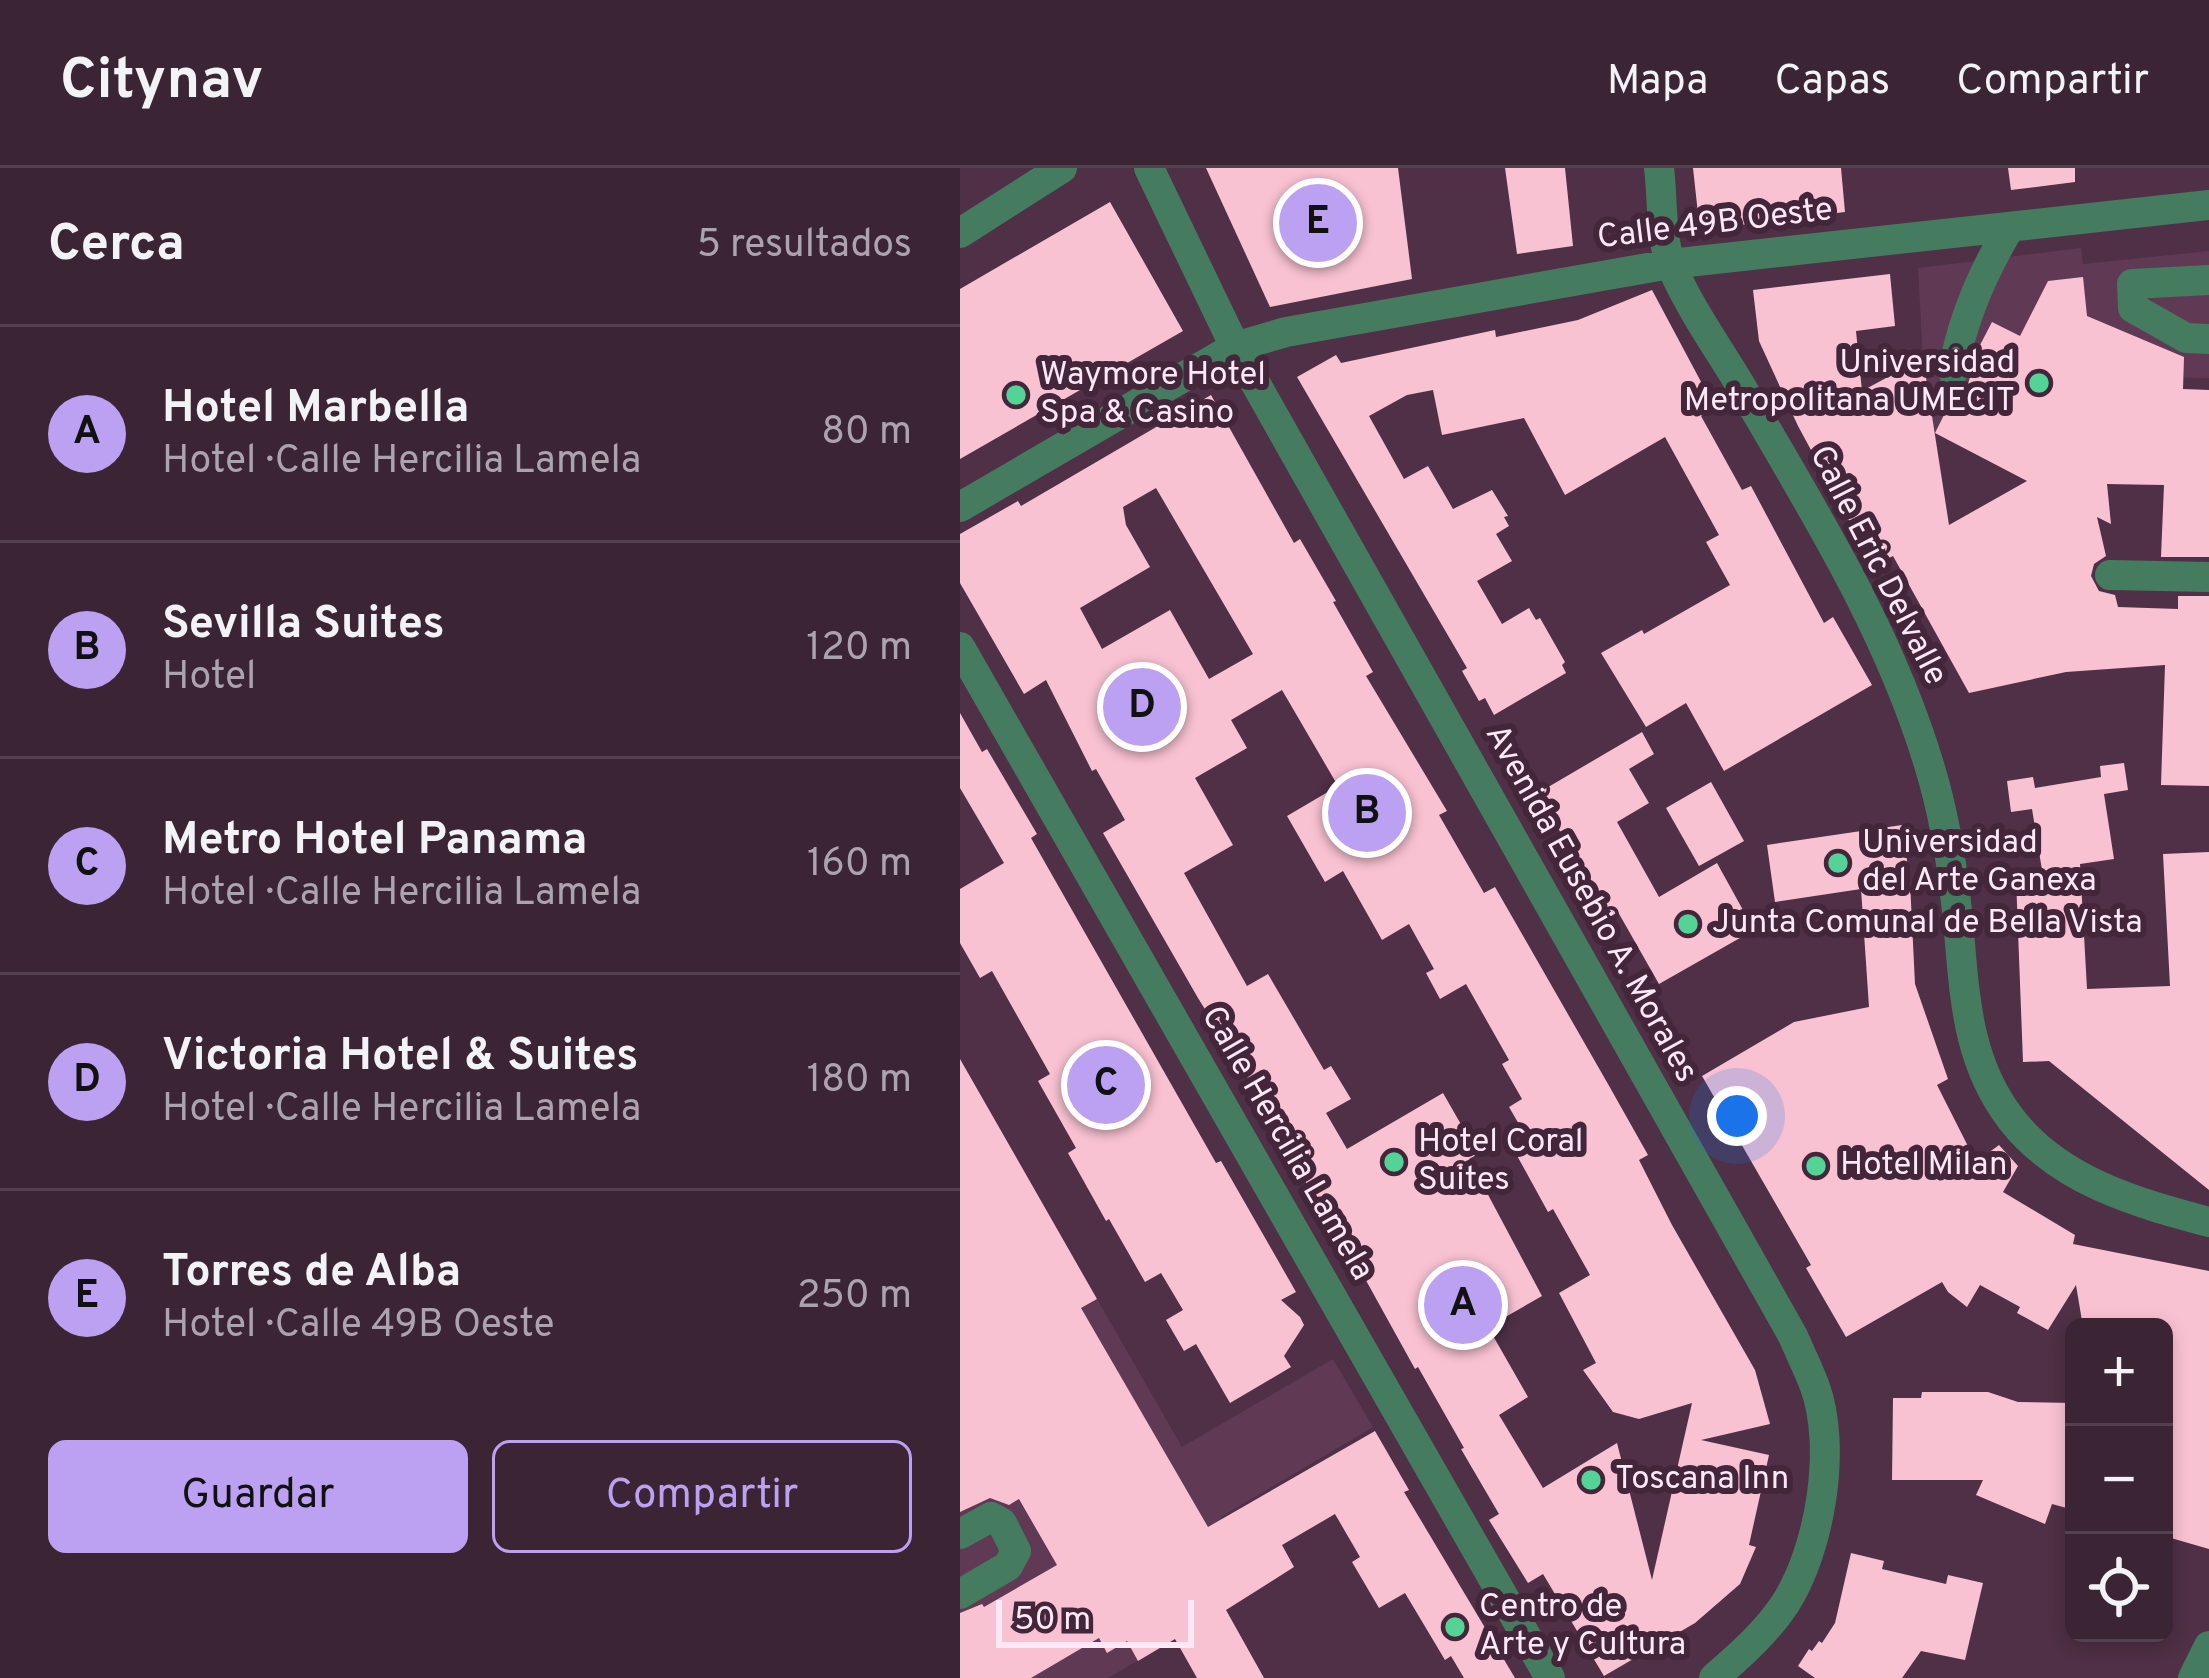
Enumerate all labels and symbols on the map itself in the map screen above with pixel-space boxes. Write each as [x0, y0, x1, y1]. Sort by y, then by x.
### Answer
pin: E [1279, 178, 1357, 268]
street label: Calle 49B Oeste [1595, 190, 1835, 260]
place label: Universidad Metropolitana UMECIT [1684, 343, 2015, 423]
place label: Waymore Hotel Spa & Casino [1040, 355, 1266, 435]
marker: Universidad Metropolitana UMECIT [2026, 370, 2052, 396]
marker: Waymore Hotel Spa & Casino [1003, 382, 1029, 408]
street label: Calle Eric Delvalle [1798, 439, 1956, 693]
pin: D [1103, 662, 1181, 752]
street label: Avenida Eusebio A. Morales [1474, 718, 1706, 1090]
pin: B [1328, 768, 1406, 858]
place label: Universidad del Arte Ganexa [1862, 823, 2097, 903]
marker: Universidad del Arte Ganexa [1825, 850, 1851, 876]
place label: Junta Comunal de Bella Vista [1712, 903, 2143, 945]
marker: Junta Comunal de Bella Vista [1675, 911, 1701, 937]
street label: Calle Hercilia Lamela [1190, 999, 1382, 1289]
pin: C [1067, 1040, 1145, 1130]
your location [1707, 1086, 1767, 1146]
place label: Hotel Coral Suites [1418, 1122, 1584, 1202]
place label: Hotel Milan [1840, 1145, 2007, 1187]
marker: Hotel Coral Suites [1381, 1149, 1407, 1175]
marker: Hotel Milan [1803, 1153, 1829, 1179]
pin: A [1424, 1260, 1502, 1350]
place label: Toscana Inn [1615, 1459, 1789, 1501]
marker: Toscana Inn [1578, 1467, 1604, 1493]
place label: Centro de Arte y Cultura [1479, 1587, 1686, 1667]
scale bar [996, 1594, 1194, 1647]
marker: Centro de Arte y Cultura [1442, 1614, 1468, 1640]

